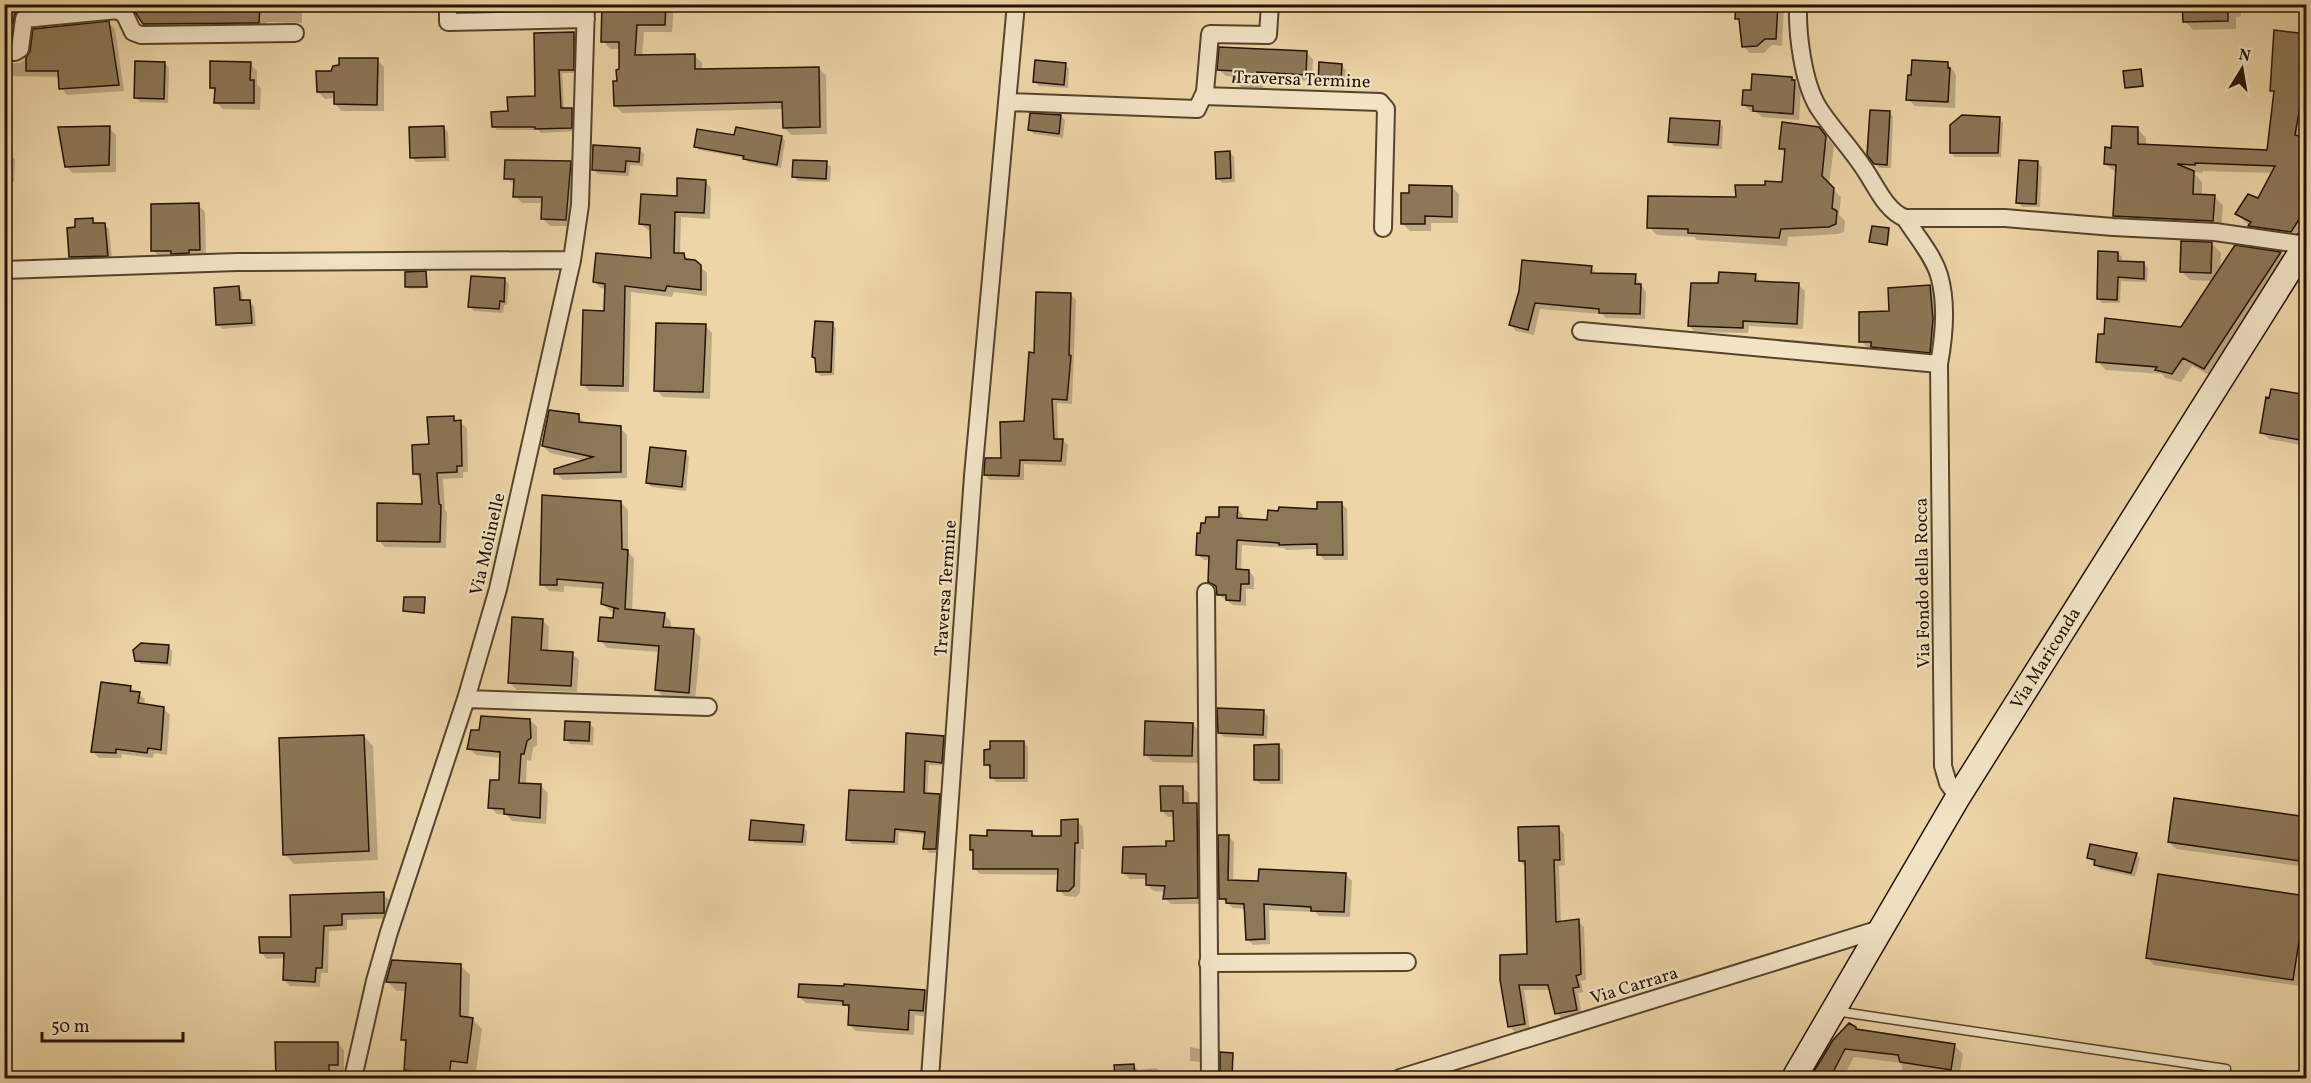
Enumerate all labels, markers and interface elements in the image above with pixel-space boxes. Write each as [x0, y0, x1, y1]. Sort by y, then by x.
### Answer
north arrow [2212, 39, 2272, 99]
text: N [2237, 44, 2253, 68]
street label: Traversa Termine [1233, 66, 1371, 95]
street label: Via Molinelle [465, 491, 512, 598]
street label: Via Fondo della Rocca [1910, 497, 1937, 669]
street label: Traversa Termine [929, 519, 964, 657]
street label: Via Mariconda [2005, 603, 2088, 714]
street label: Via Carrara [1587, 961, 1681, 1012]
scale bar [42, 1005, 183, 1043]
text: 50 m [51, 1015, 90, 1040]

